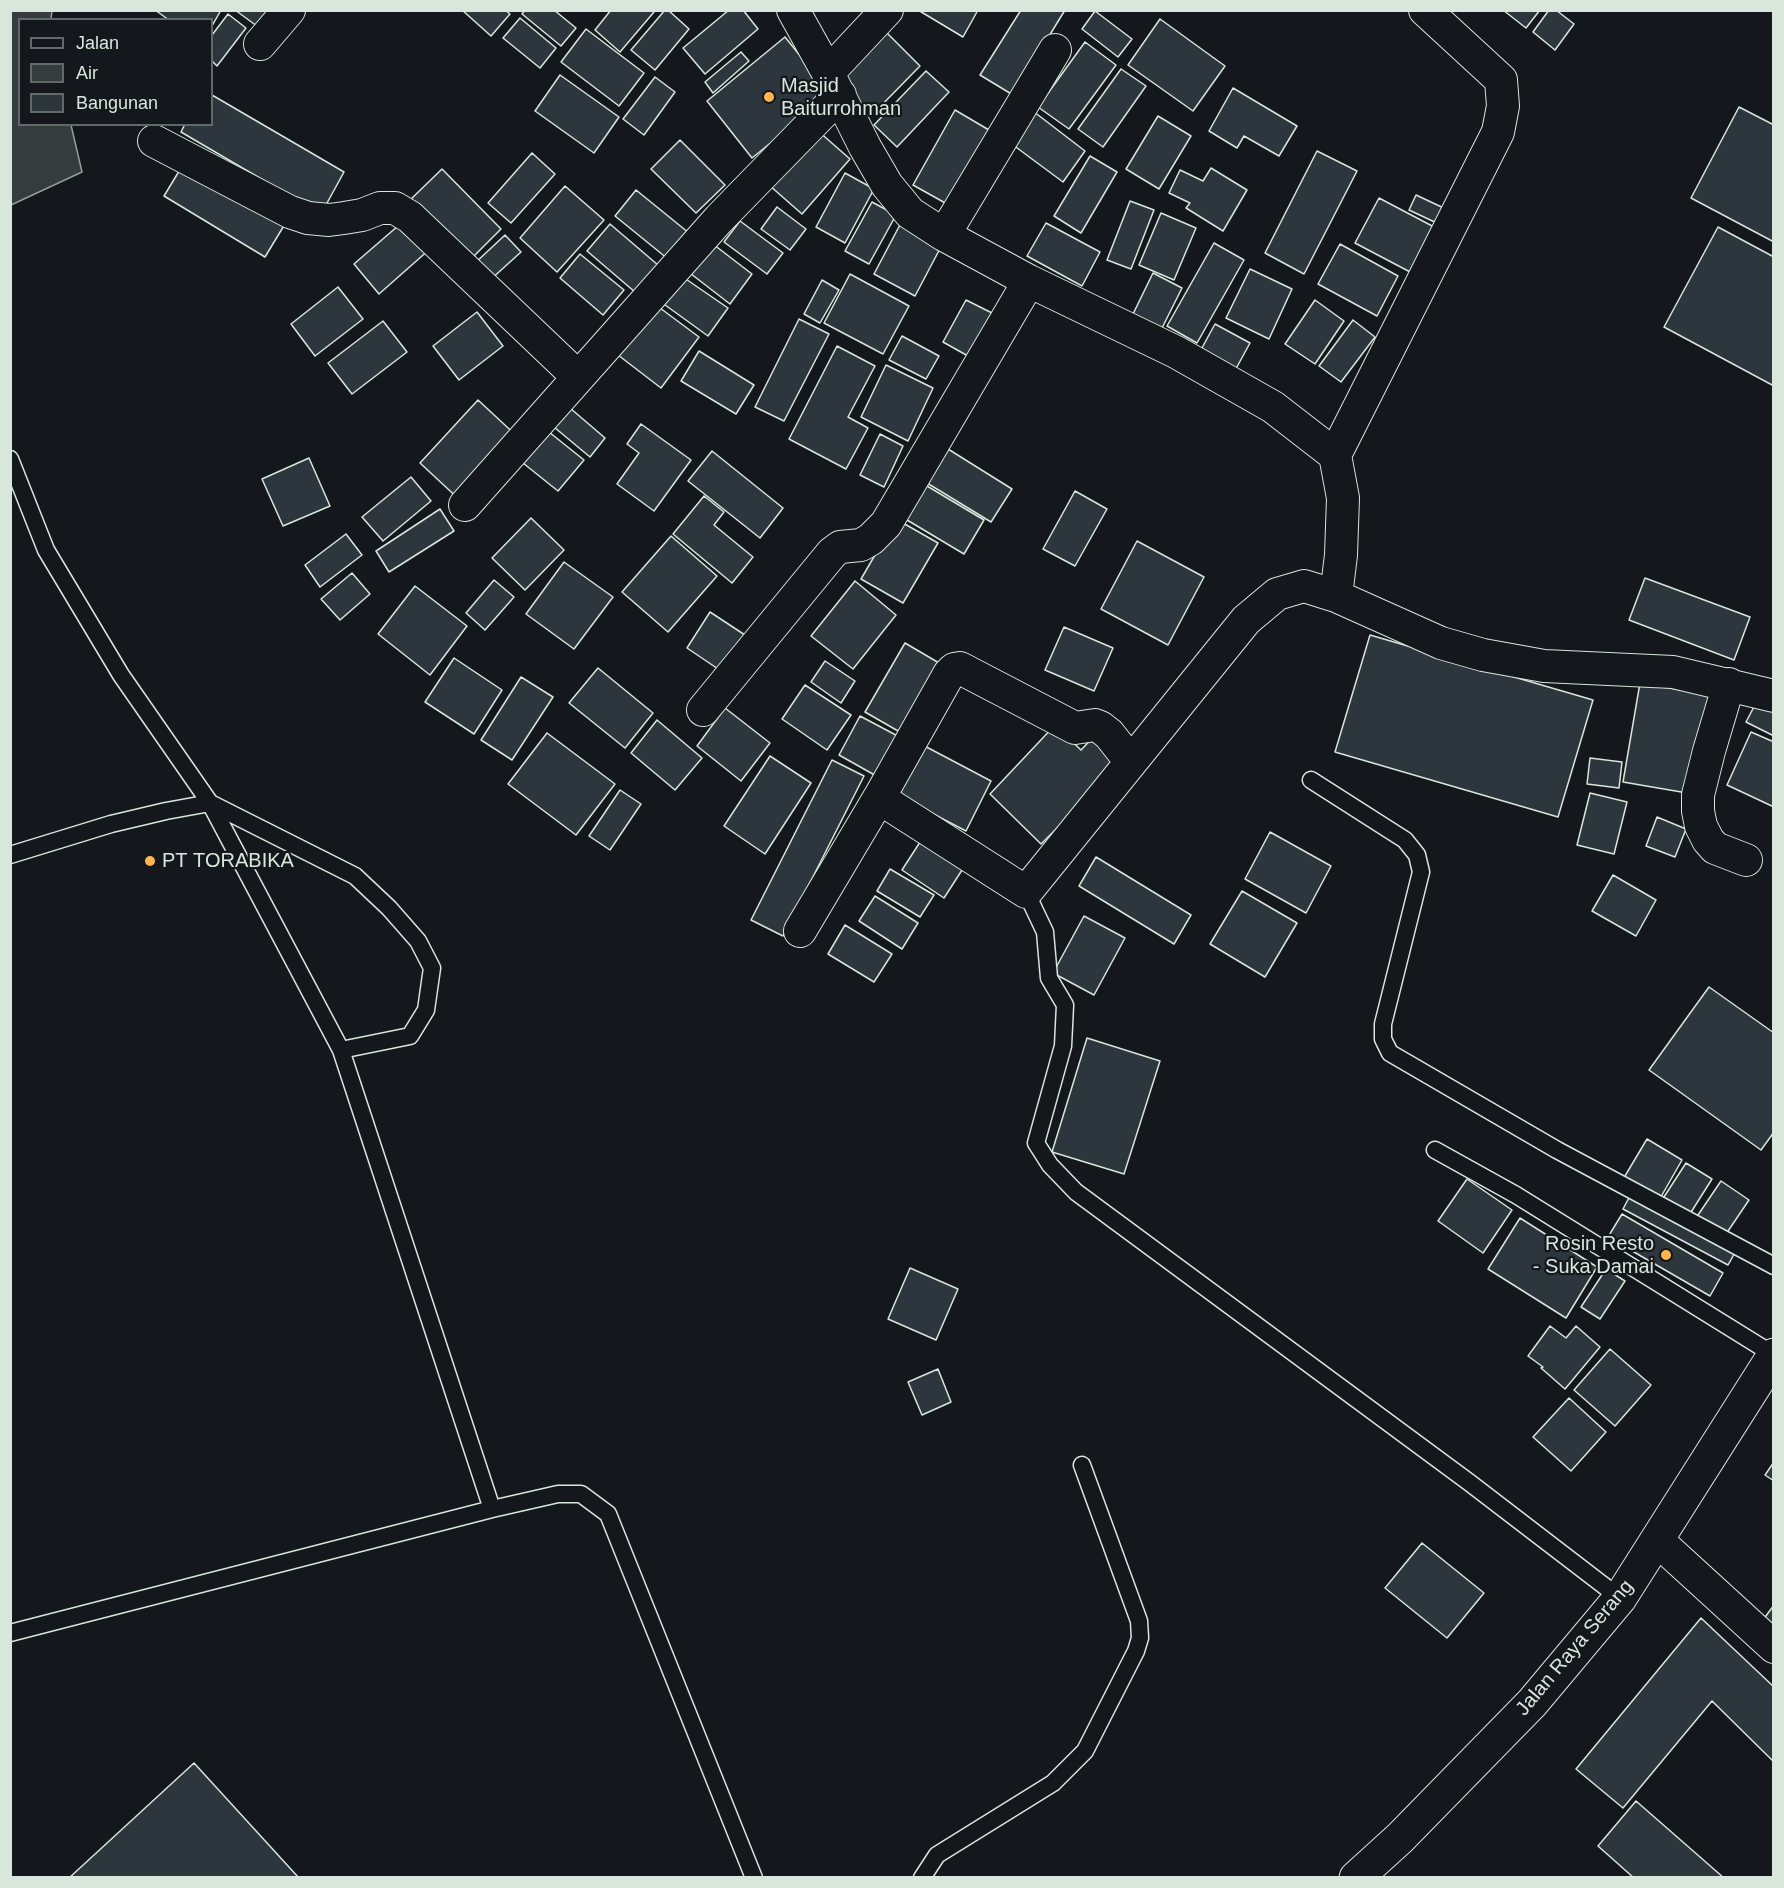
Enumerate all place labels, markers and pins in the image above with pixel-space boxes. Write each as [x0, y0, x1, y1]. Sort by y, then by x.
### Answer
place label: Masjid Baiturrohman [781, 74, 901, 121]
marker: Masjid Baiturrohman [762, 90, 776, 104]
place label: PT TORABIKA [162, 849, 294, 873]
marker: PT TORABIKA [143, 854, 157, 868]
place label: Rosin Resto - Suka Damai [1533, 1232, 1654, 1279]
marker: Rosin Resto - Suka Damai [1659, 1248, 1673, 1262]

